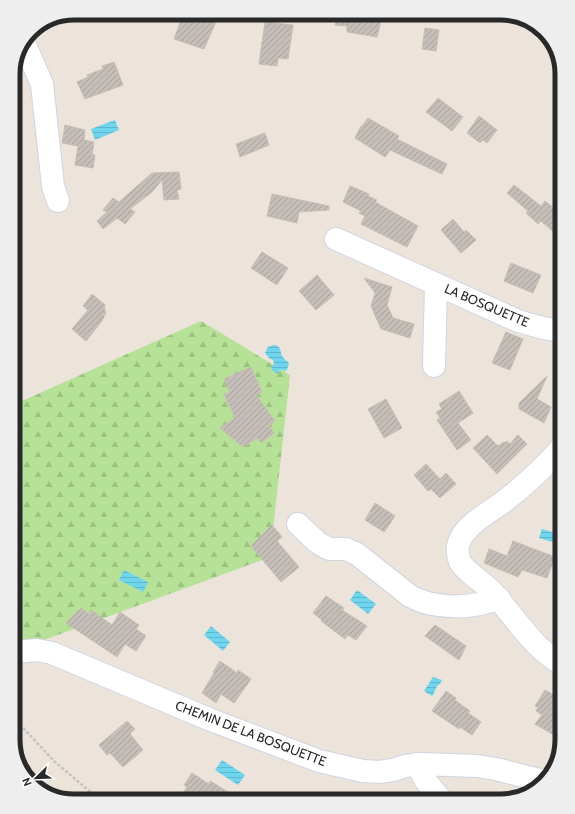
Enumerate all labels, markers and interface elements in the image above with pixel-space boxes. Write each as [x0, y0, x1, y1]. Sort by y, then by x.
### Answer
street label: LA BOSQUETTE [442, 280, 532, 330]
street label: CHEMIN DE LA BOSQUETTE [173, 697, 329, 769]
north arrow [16, 758, 56, 798]
text: N [19, 776, 35, 788]

